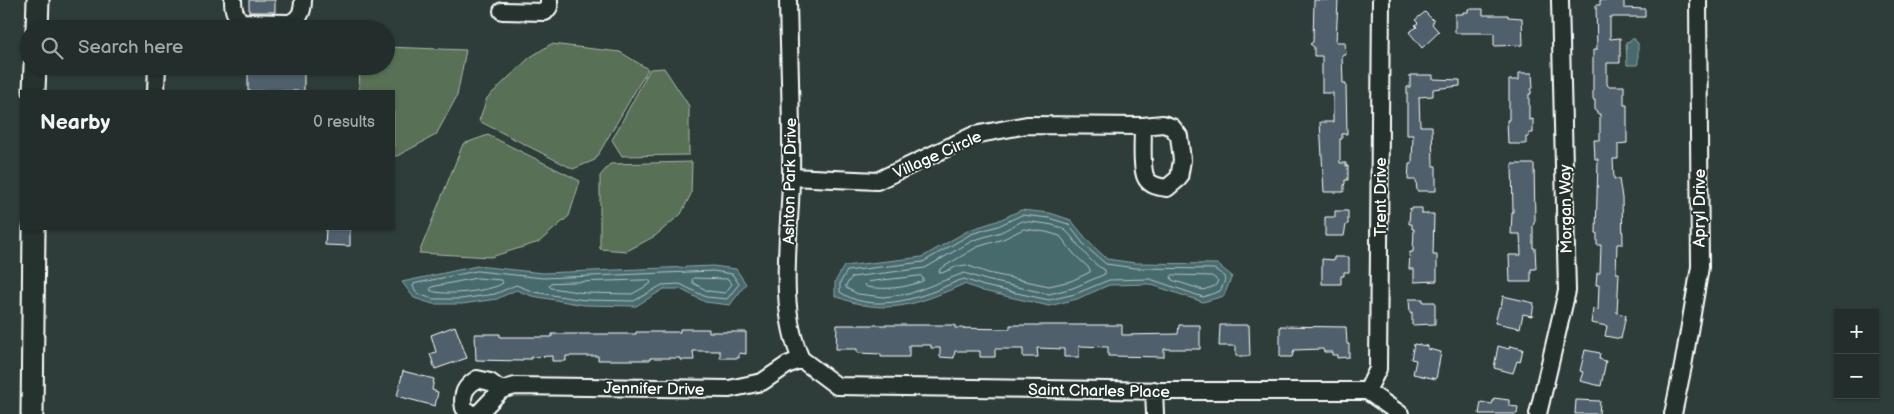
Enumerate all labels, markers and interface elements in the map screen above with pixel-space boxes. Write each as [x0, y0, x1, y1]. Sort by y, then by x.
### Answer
search box [20, 20, 395, 75]
icon: search [38, 34, 66, 62]
text: Search here [78, 36, 183, 59]
text: Nearby [40, 110, 110, 135]
text: 0 results [313, 113, 375, 132]
street label: Ashton Park Drive [780, 117, 801, 245]
street label: Village Circle [890, 127, 985, 183]
street label: Trent Drive [1372, 157, 1391, 237]
street label: Morgan Way [1556, 163, 1577, 254]
street label: Apryl Drive [1691, 168, 1710, 247]
map controls [1834, 309, 1879, 399]
button: + [1834, 309, 1879, 354]
button: − [1834, 354, 1879, 399]
street label: Jennifer Drive [603, 379, 705, 400]
street label: Saint Charles Place [1028, 381, 1170, 402]

